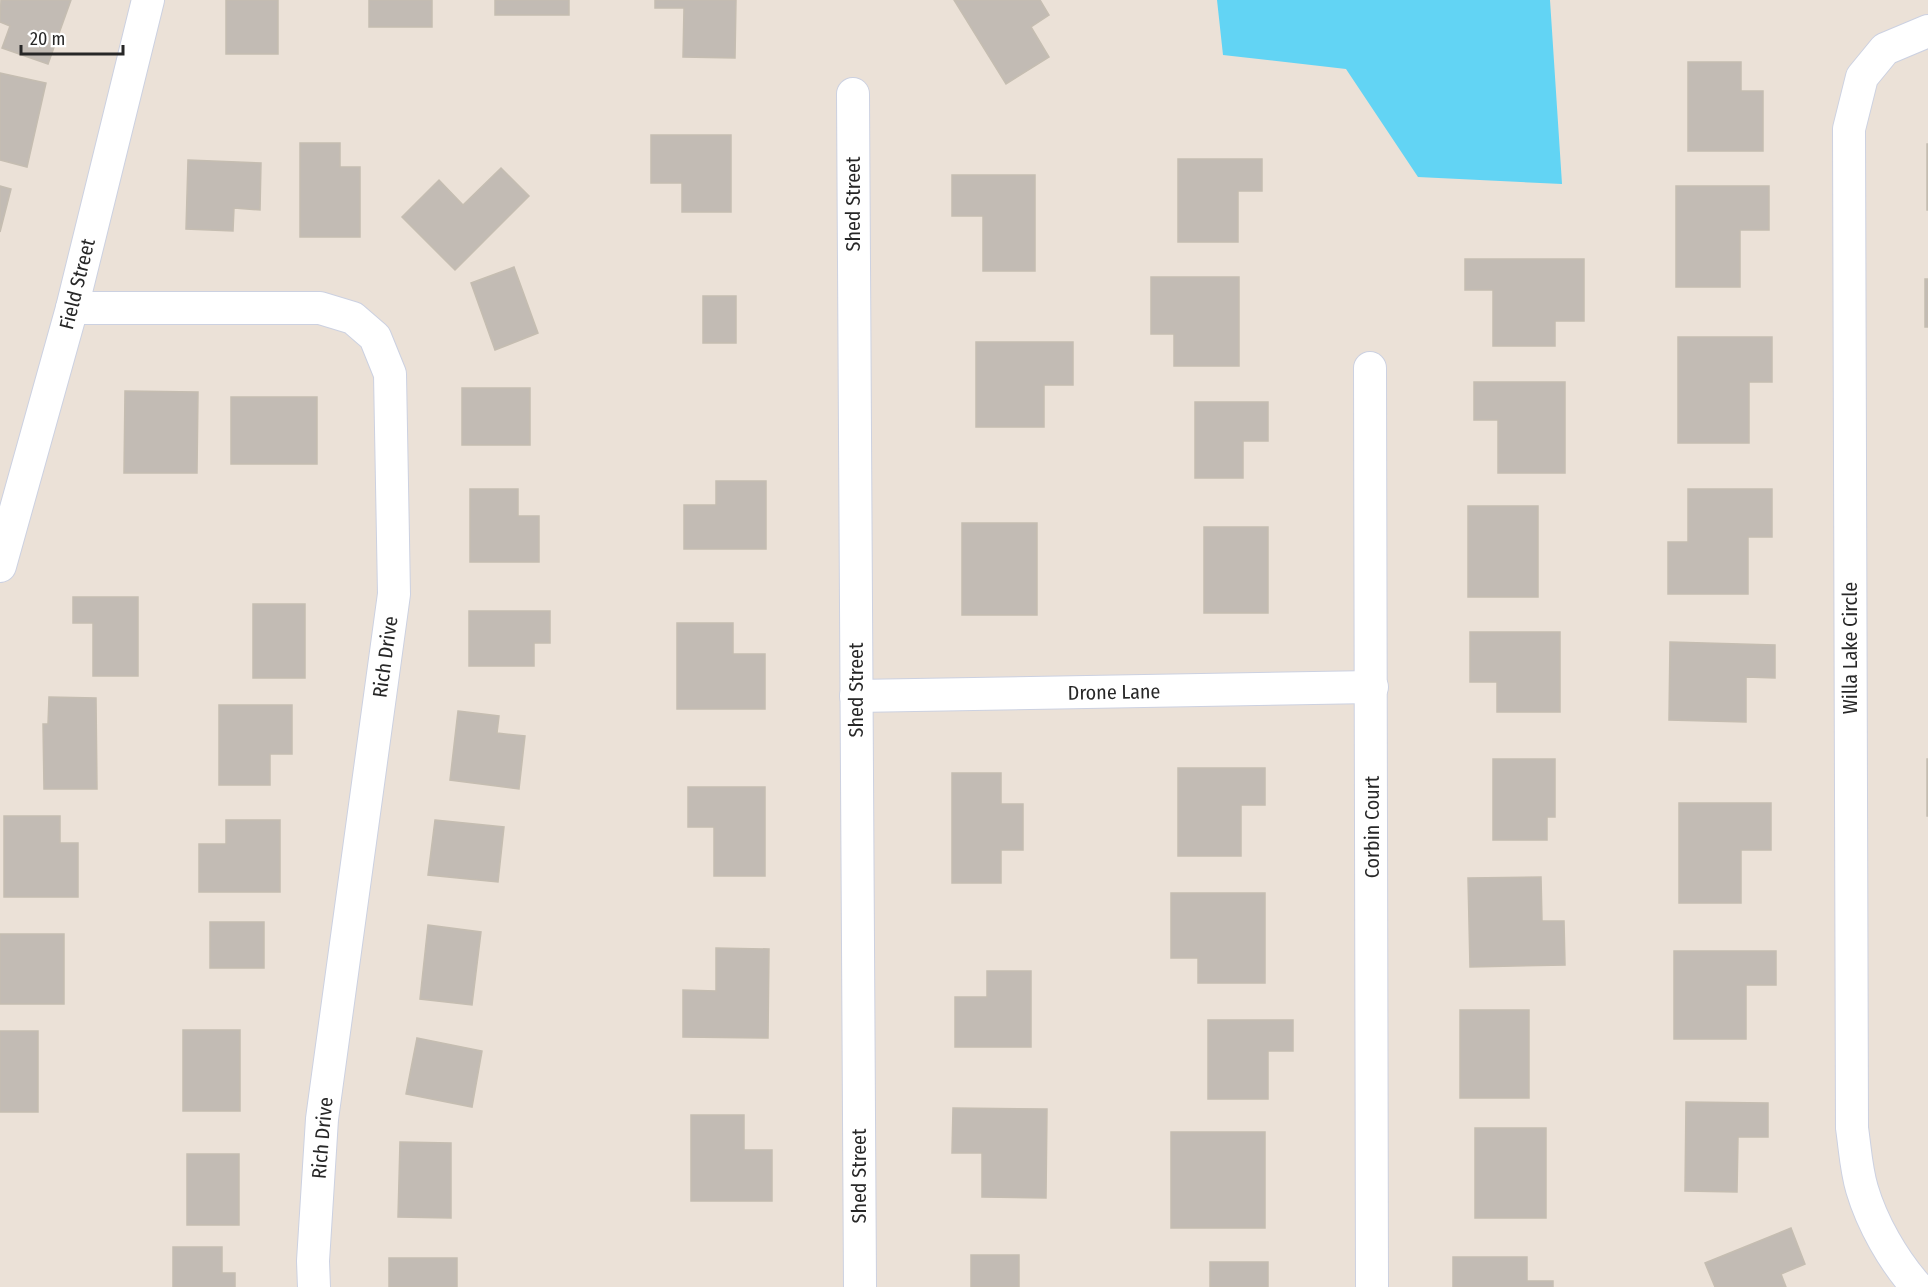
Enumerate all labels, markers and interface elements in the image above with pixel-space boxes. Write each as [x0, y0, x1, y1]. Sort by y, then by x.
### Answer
scale bar [21, 18, 123, 56]
text: 20 m [30, 28, 65, 50]
street label: Shed Street [841, 156, 865, 251]
street label: Field Street [54, 236, 100, 332]
street label: Willa Lake Circle [1838, 582, 1862, 714]
street label: Rich Drive [367, 615, 403, 699]
street label: Shed Street [844, 642, 868, 737]
street label: Drone Lane [1067, 679, 1161, 705]
street label: Corbin Court [1360, 775, 1384, 878]
street label: Rich Drive [306, 1096, 338, 1180]
street label: Shed Street [847, 1128, 871, 1223]

